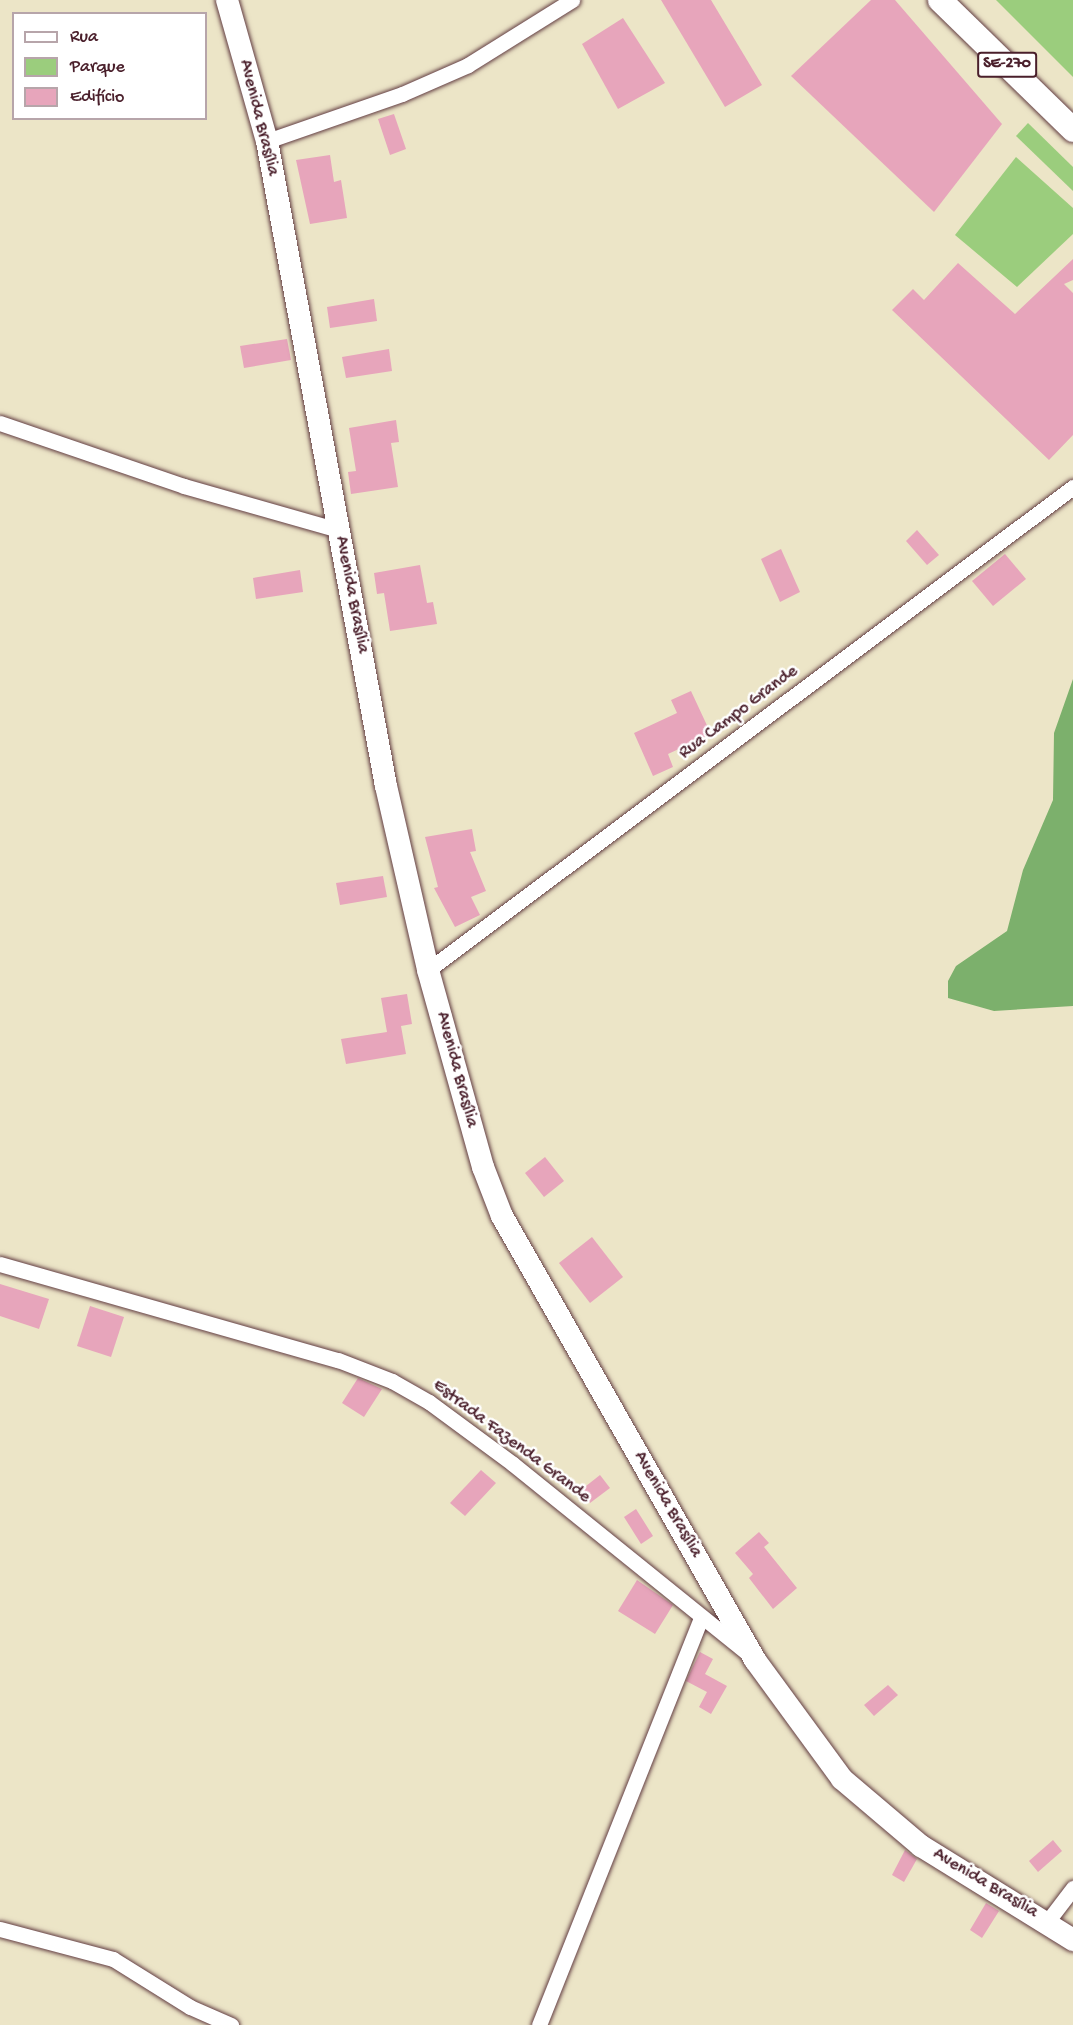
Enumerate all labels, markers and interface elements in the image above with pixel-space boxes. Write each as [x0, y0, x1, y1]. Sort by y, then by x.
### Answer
legend [12, 12, 207, 120]
text: Rua [70, 27, 98, 48]
road number: SE-270 [977, 52, 1037, 78]
text: Parque [70, 57, 125, 78]
street label: Avenida Brasília [233, 58, 283, 178]
text: Edifício [70, 87, 124, 108]
street label: Avenida Brasília [329, 535, 373, 655]
street label: Rua Campo Grande [675, 661, 803, 765]
street label: Avenida Brasília [430, 1010, 482, 1130]
street label: Estrada Fazenda Grande [428, 1376, 594, 1508]
street label: Avenida Brasília [628, 1448, 706, 1562]
street label: Avenida Brasília [928, 1844, 1042, 1924]

